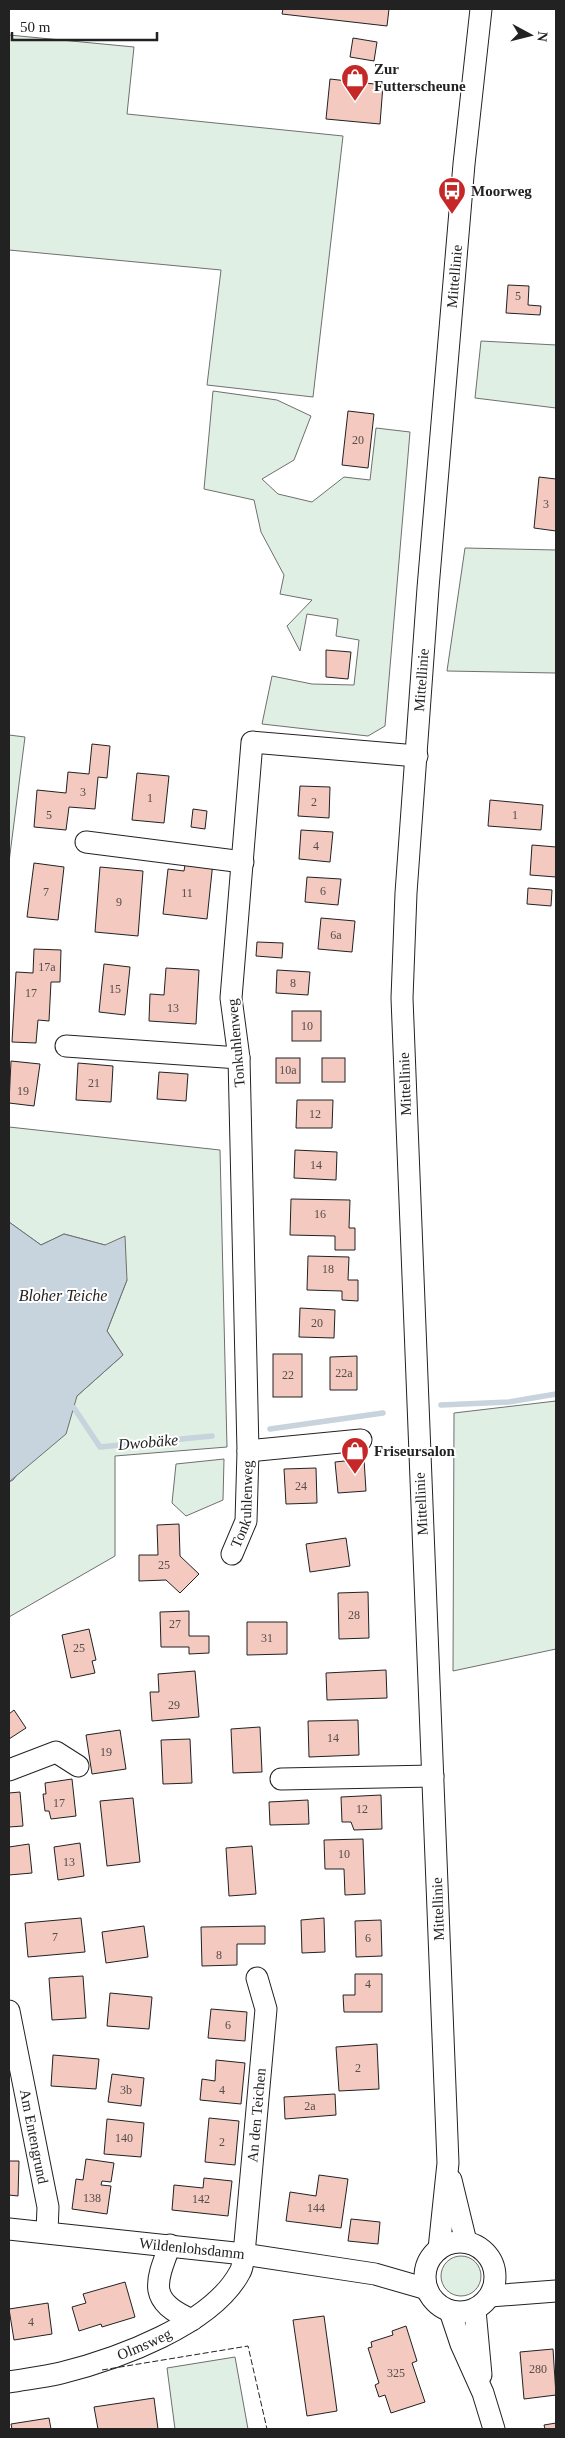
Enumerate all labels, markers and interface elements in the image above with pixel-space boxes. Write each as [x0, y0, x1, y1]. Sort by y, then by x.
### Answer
scale bar [12, 10, 158, 42]
north arrow [505, 10, 555, 60]
text: 50 m [20, 19, 51, 35]
text: N [534, 31, 550, 42]
place label: Zur Futterscheune [374, 61, 466, 94]
shop icon: Zur Futterscheune [340, 63, 370, 102]
bus stop icon: Moorweg [437, 176, 467, 215]
place label: Moorweg [471, 183, 532, 199]
street label: Mittellinie [444, 244, 465, 309]
house number: 5 [515, 289, 521, 303]
house number: 20 [352, 433, 364, 447]
house number: 3 [543, 497, 549, 511]
street label: Mittellinie [411, 647, 432, 712]
house number: 3 [80, 785, 86, 799]
house number: 1 [147, 791, 153, 805]
house number: 2 [311, 795, 317, 809]
house number: 5 [46, 808, 52, 822]
house number: 1 [512, 808, 518, 822]
house number: 4 [313, 839, 319, 853]
house number: 6 [320, 884, 326, 898]
house number: 7 [43, 885, 49, 899]
house number: 11 [181, 886, 193, 900]
house number: 9 [116, 895, 122, 909]
house number: 6a [330, 928, 342, 942]
house number: 17a [38, 960, 56, 974]
house number: 8 [290, 976, 296, 990]
house number: 15 [109, 982, 121, 996]
house number: 17 [25, 986, 37, 1000]
street label: Tonkuhlenweg [224, 998, 248, 1088]
house number: 13 [167, 1001, 179, 1015]
house number: 10 [301, 1019, 313, 1033]
street label: Mittellinie [396, 1052, 414, 1116]
house number: 10a [279, 1063, 297, 1077]
house number: 21 [88, 1076, 100, 1090]
house number: 19 [17, 1084, 29, 1098]
house number: 12 [309, 1107, 321, 1121]
house number: 14 [310, 1158, 322, 1172]
house number: 16 [314, 1207, 326, 1221]
house number: 18 [322, 1262, 334, 1276]
water label: Bloher Teiche [19, 1287, 107, 1304]
house number: 20 [311, 1316, 323, 1330]
house number: 22a [335, 1366, 353, 1380]
house number: 22 [282, 1368, 294, 1382]
water label: Dwobäke [116, 1431, 179, 1453]
shop icon: Friseursalon [340, 1436, 370, 1475]
place label: Friseursalon [374, 1443, 455, 1459]
street label: Tonkuhlenweg [228, 1460, 256, 1550]
street label: Mittellinie [411, 1472, 431, 1536]
house number: 24 [295, 1479, 307, 1493]
house number: 25 [158, 1558, 170, 1572]
house number: 28 [348, 1608, 360, 1622]
house number: 27 [169, 1617, 181, 1631]
house number: 31 [261, 1631, 273, 1645]
house number: 25 [73, 1641, 85, 1655]
house number: 29 [168, 1698, 180, 1712]
house number: 14 [327, 1731, 339, 1745]
house number: 19 [100, 1745, 112, 1759]
house number: 17 [53, 1796, 65, 1810]
house number: 12 [356, 1802, 368, 1816]
house number: 10 [338, 1847, 350, 1861]
house number: 13 [63, 1855, 75, 1869]
street label: Mittellinie [429, 1877, 447, 1941]
house number: 7 [52, 1930, 58, 1944]
house number: 6 [365, 1931, 371, 1945]
house number: 8 [216, 1948, 222, 1962]
house number: 4 [365, 1977, 371, 1991]
house number: 6 [225, 2018, 231, 2032]
house number: 2 [355, 2061, 361, 2075]
street label: An den Teichen [244, 2067, 269, 2163]
house number: 3b [120, 2083, 132, 2097]
house number: 4 [219, 2083, 225, 2097]
street label: Am Entengrund [17, 2088, 51, 2186]
house number: 2a [304, 2099, 316, 2113]
house number: 140 [115, 2131, 133, 2145]
house number: 2 [219, 2135, 225, 2149]
house number: 138 [83, 2191, 101, 2205]
house number: 142 [192, 2192, 210, 2206]
house number: 144 [307, 2201, 325, 2215]
street label: Wildenlohsdamm [138, 2235, 246, 2262]
house number: 4 [28, 2315, 34, 2329]
street label: Olmsweg [115, 2325, 175, 2363]
house number: 280 [529, 2362, 547, 2376]
house number: 325 [387, 2366, 405, 2380]

